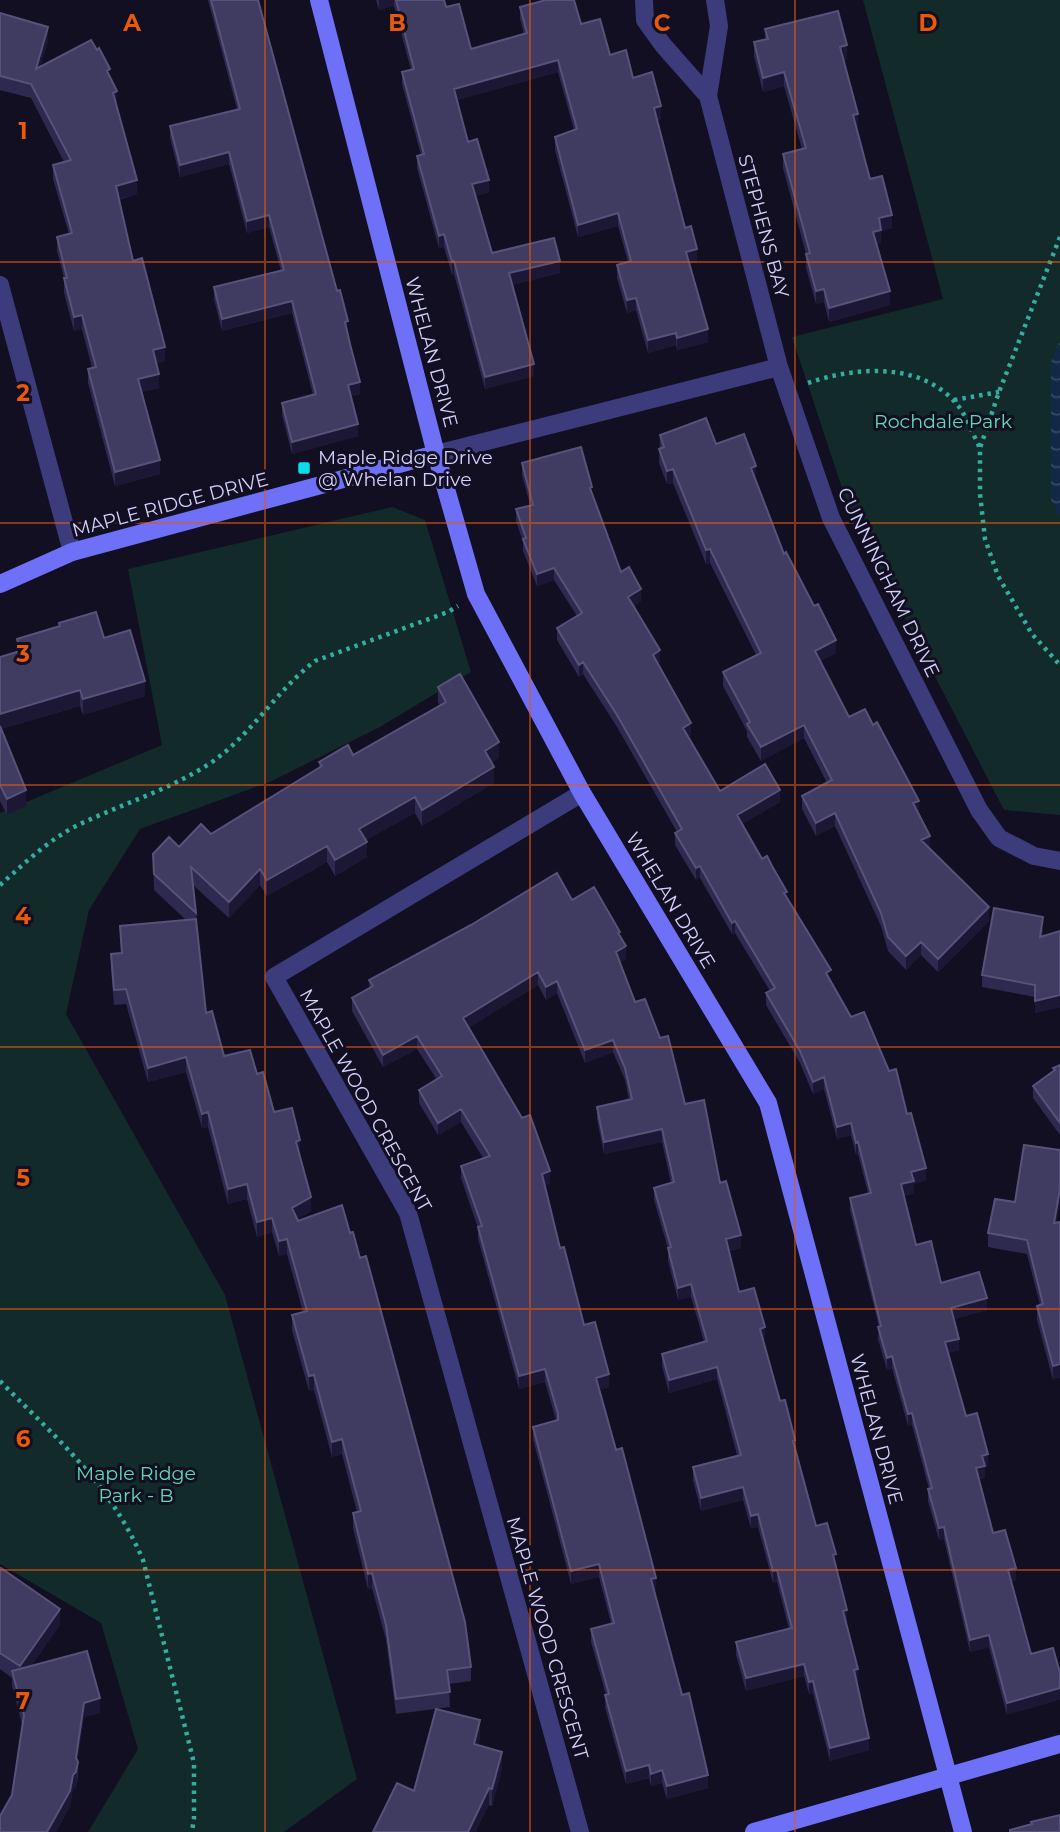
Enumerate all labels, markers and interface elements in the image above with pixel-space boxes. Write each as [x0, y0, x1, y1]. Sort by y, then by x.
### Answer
text: A [122, 9, 141, 37]
text: B [388, 9, 406, 37]
text: C [654, 9, 671, 37]
text: D [919, 9, 938, 37]
text: 1 [18, 117, 28, 145]
street label: STEPHENS BAY [733, 152, 794, 301]
street label: WHELAN DRIVE [400, 274, 463, 430]
text: 2 [16, 379, 30, 407]
park label: Rochdale Park [874, 410, 1013, 433]
place label: Maple Ridge Drive @ Whelan Drive [318, 446, 493, 491]
marker: Maple Ridge Drive @ Whelan Drive [296, 460, 312, 476]
street label: MAPLE RIDGE DRIVE [69, 467, 271, 542]
street label: CUNNINGHAM DRIVE [833, 484, 944, 681]
text: 3 [15, 640, 30, 668]
street label: WHELAN DRIVE [621, 828, 720, 973]
text: 4 [15, 902, 31, 930]
street label: MAPLE WOOD CRESCENT [295, 985, 437, 1216]
text: 5 [16, 1164, 30, 1192]
street label: WHELAN DRIVE [845, 1351, 908, 1507]
text: 6 [16, 1425, 31, 1453]
park label: Maple Ridge Park - B [76, 1462, 196, 1507]
street label: MAPLE WOOD CRESCENT [502, 1514, 593, 1762]
text: 7 [16, 1687, 30, 1715]

